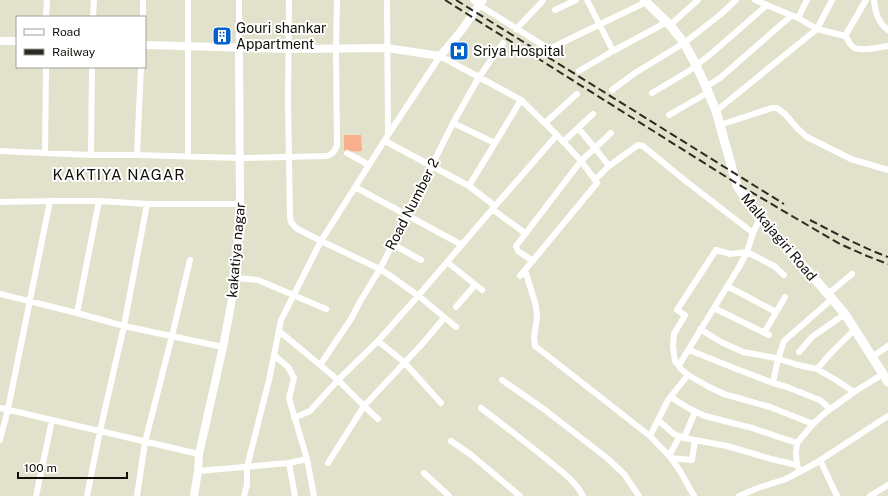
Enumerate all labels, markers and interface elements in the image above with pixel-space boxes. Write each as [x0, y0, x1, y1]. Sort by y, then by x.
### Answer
legend [16, 16, 146, 68]
place label: Gouri shankar Appartment [236, 20, 327, 52]
text: Road [52, 25, 80, 39]
building icon: Gouri shankar Appartment [211, 25, 233, 47]
hospital icon: Sriya Hospital [448, 40, 470, 62]
place label: Sriya Hospital [473, 43, 565, 59]
text: Railway [52, 45, 96, 59]
street label: Road Number 2 [382, 155, 442, 253]
district label: KAKTIYA NAGAR [52, 166, 186, 183]
street label: Malkajagiri Road [738, 190, 820, 284]
street label: kakatiya nagar [224, 202, 248, 298]
scale bar [18, 454, 127, 480]
text: 100 m [24, 461, 57, 475]

